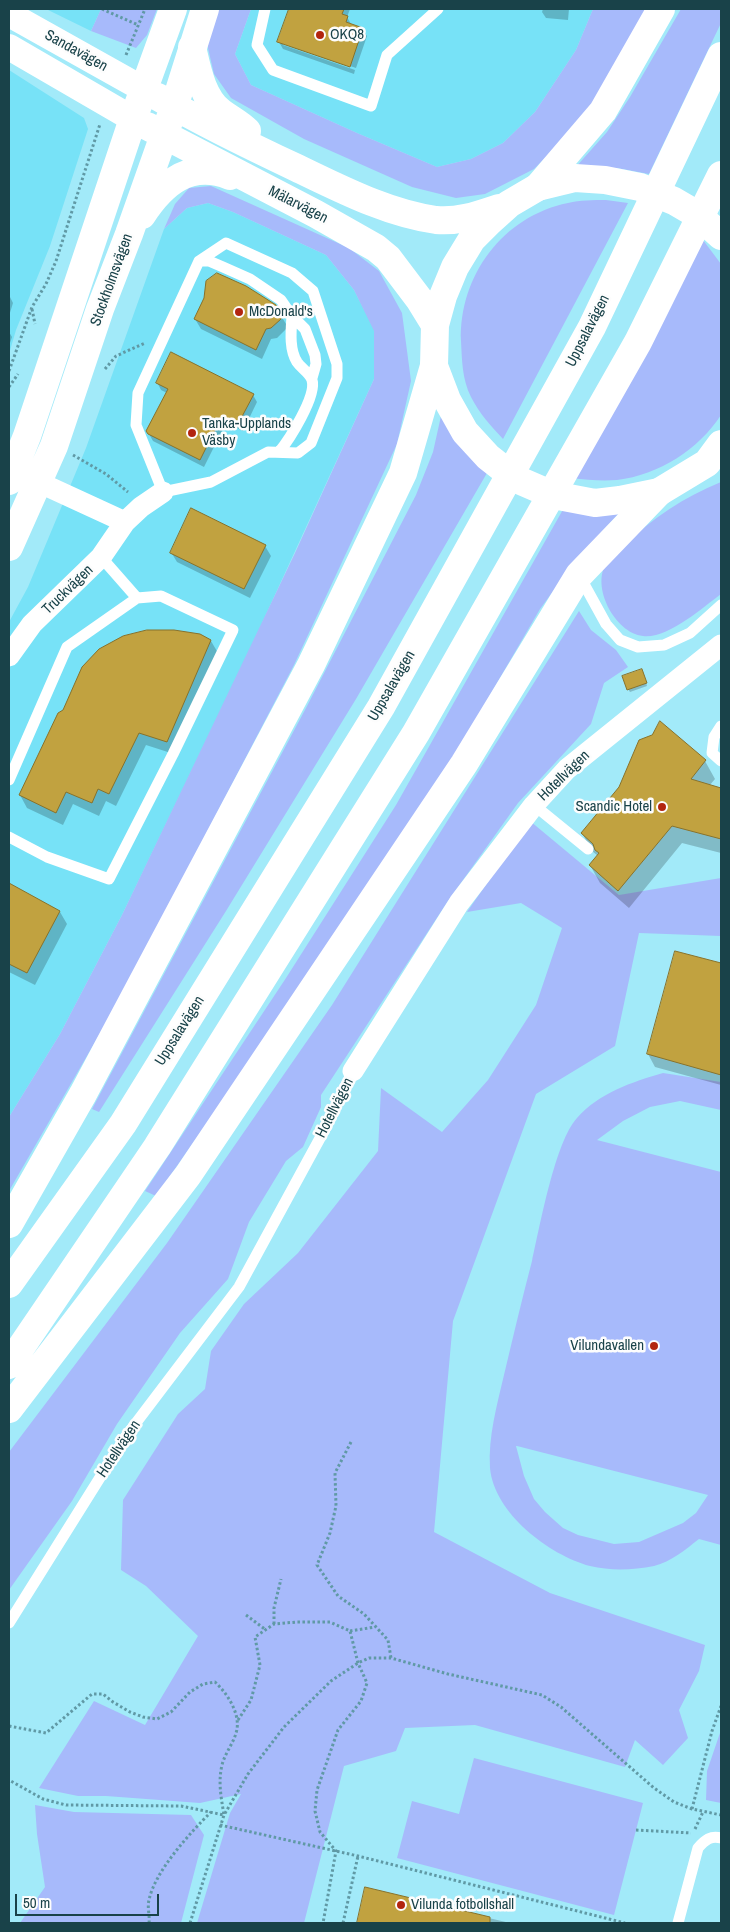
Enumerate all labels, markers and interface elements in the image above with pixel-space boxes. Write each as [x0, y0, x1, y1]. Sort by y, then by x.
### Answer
street label: Sandavägen [41, 26, 111, 76]
place label: OKQ8 [330, 26, 364, 44]
marker: OKQ8 [314, 29, 326, 41]
street label: Mälarvägen [265, 182, 331, 228]
street label: Stockholmsvägen [87, 231, 137, 329]
street label: Uppsalavägen [562, 292, 614, 370]
place label: McDonald's [249, 303, 313, 321]
marker: McDonald's [233, 306, 245, 318]
place label: Tanka-Upplands Väsby [202, 415, 291, 450]
marker: Tanka-Upplands Väsby [186, 427, 198, 439]
street label: Truckvägen [39, 561, 97, 619]
street label: Uppsalavägen [365, 647, 419, 725]
street label: Hotellvägen [534, 747, 594, 805]
place label: Scandic Hotel [575, 798, 652, 816]
marker: Scandic Hotel [656, 801, 668, 813]
street label: Uppsalavägen [152, 993, 208, 1069]
street label: Hotellvägen [312, 1075, 358, 1141]
place label: Vilundavallen [570, 1337, 644, 1355]
marker: Vilundavallen [648, 1340, 660, 1352]
street label: Hotellvägen [93, 1417, 145, 1481]
scale bar [18, 1884, 161, 1916]
text: 50 m [23, 1892, 50, 1913]
place label: Vilunda fotbollshall [411, 1896, 514, 1914]
marker: Vilunda fotbollshall [395, 1899, 407, 1911]

